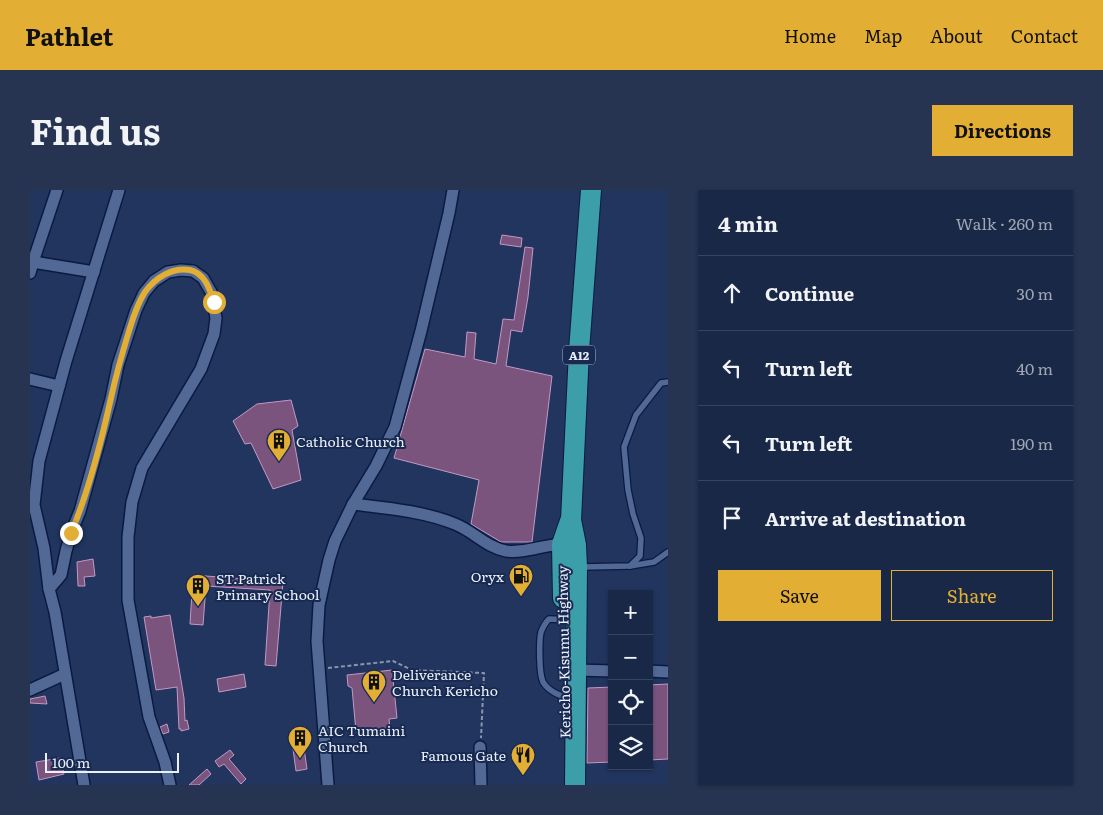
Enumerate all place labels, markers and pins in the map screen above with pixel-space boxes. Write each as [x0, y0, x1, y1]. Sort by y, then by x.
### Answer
building icon: Catholic Church [266, 428, 292, 462]
place label: Catholic Church [296, 431, 405, 451]
fuel station icon: Oryx [508, 563, 534, 597]
place label: Oryx [471, 566, 504, 586]
place label: ST.Patrick Primary School [216, 568, 320, 604]
building icon: ST.Patrick Primary School [185, 573, 211, 607]
place label: Deliverance Church Kericho [392, 664, 498, 700]
building icon: Deliverance Church Kericho [361, 669, 387, 703]
place label: AIC Tumaini Church [318, 720, 406, 756]
building icon: AIC Tumaini Church [287, 725, 313, 759]
restaurant icon: Famous Gate [510, 742, 536, 776]
place label: Famous Gate [420, 745, 506, 765]

